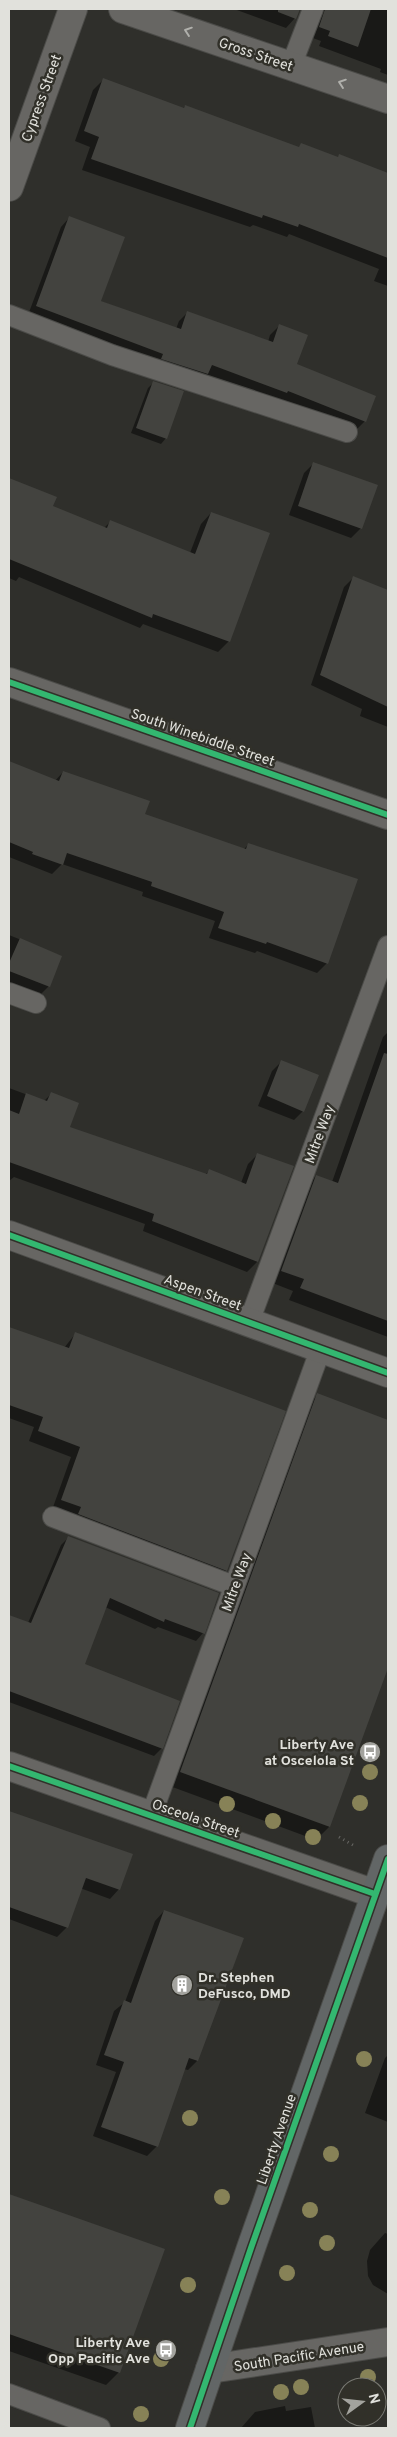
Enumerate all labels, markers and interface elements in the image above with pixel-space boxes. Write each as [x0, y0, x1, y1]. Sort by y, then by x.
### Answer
one-way arrow [185, 27, 193, 37]
street label: Gross Street [216, 35, 295, 76]
street label: Cypress Street [19, 52, 66, 145]
one-way arrow [338, 79, 347, 89]
street label: South Winebiddle Street [128, 706, 277, 771]
street label: Mitre Way [302, 1103, 339, 1166]
street label: Aspen Street [161, 1271, 244, 1315]
street label: Mitre Way [219, 1551, 256, 1614]
place label: Liberty Ave at Oscelola St [264, 1737, 354, 1770]
bus stop icon: Liberty Ave at Oscelola St [358, 1740, 382, 1764]
street label: Osceola Street [149, 1796, 242, 1842]
place label: Dr. Stephen DeFusco, DMD [198, 1970, 291, 2003]
building icon: Dr. Stephen DeFusco, DMD [170, 1973, 194, 1997]
street label: Liberty Avenue [254, 2092, 301, 2187]
place label: Liberty Ave Opp Pacific Ave [48, 2335, 150, 2368]
bus stop icon: Liberty Ave Opp Pacific Ave [154, 2338, 178, 2362]
street label: South Pacific Avenue [233, 2339, 365, 2376]
north arrow [337, 2377, 387, 2427]
text: N [364, 2392, 383, 2406]

